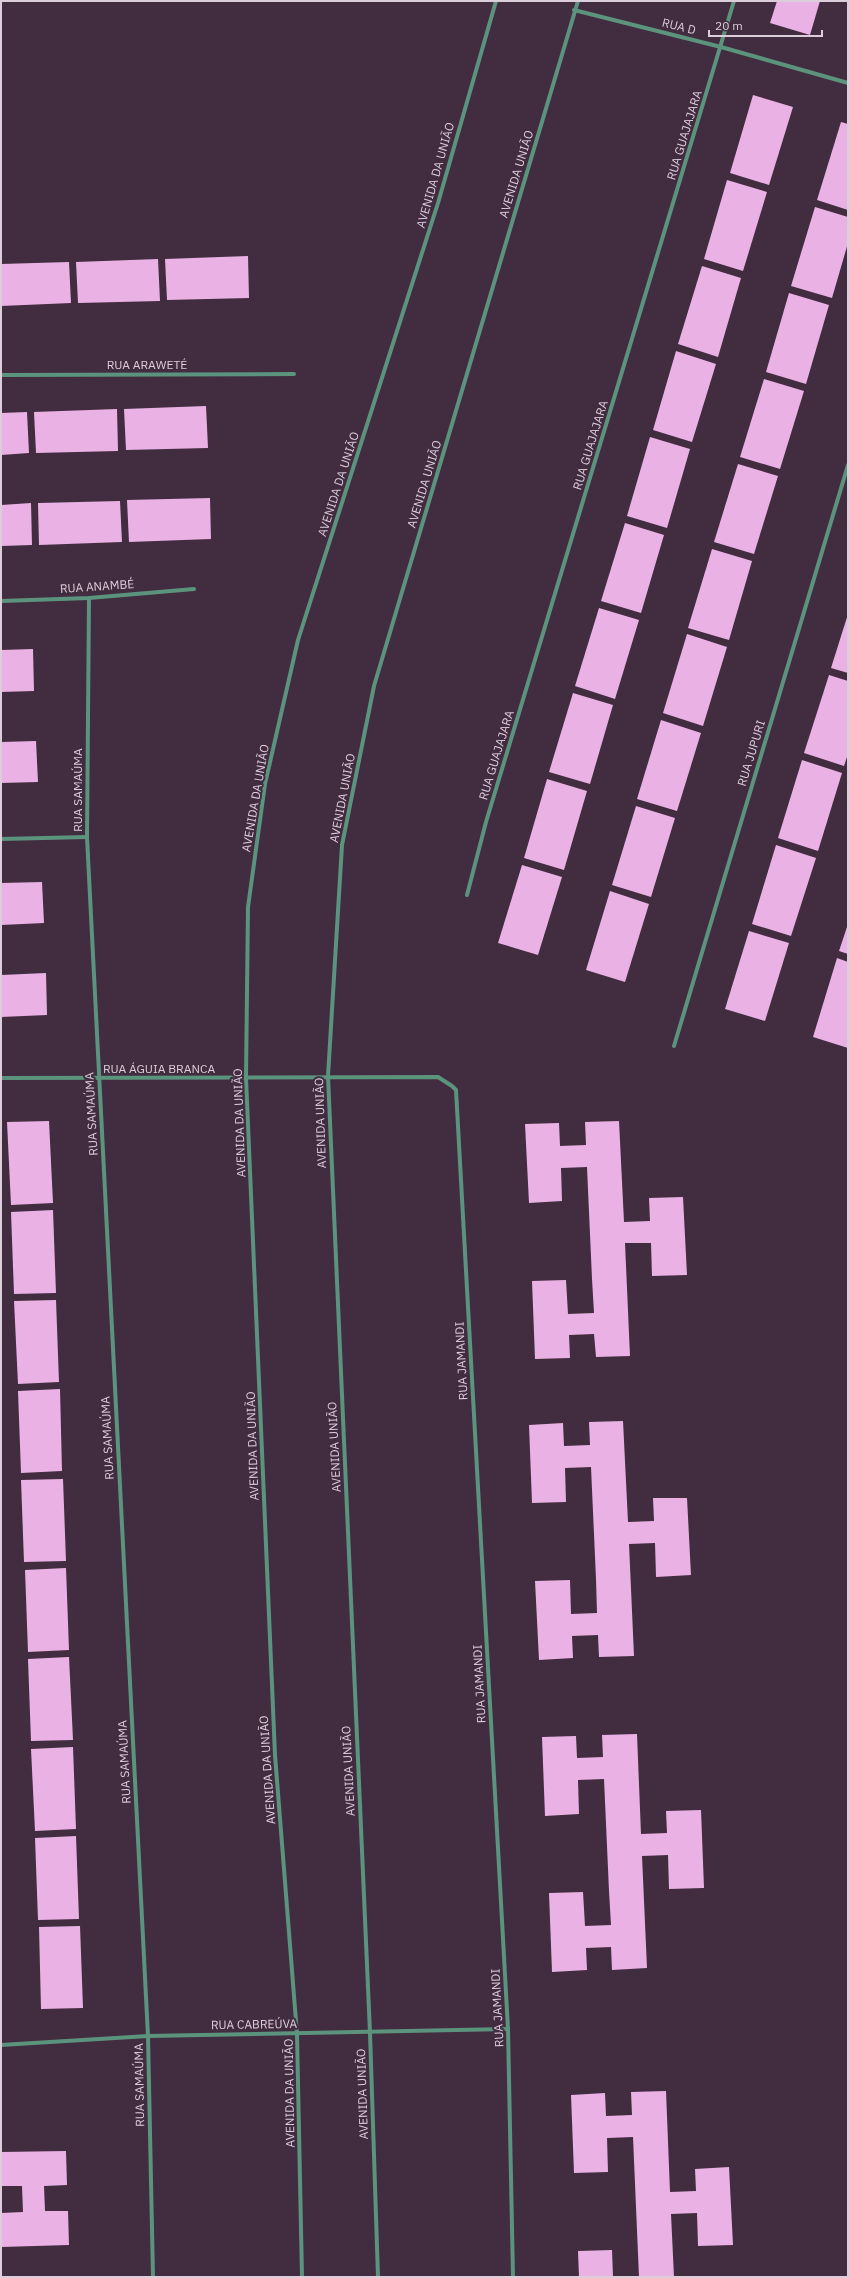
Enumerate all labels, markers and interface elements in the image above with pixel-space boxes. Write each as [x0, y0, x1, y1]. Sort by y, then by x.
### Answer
scale bar [709, 12, 822, 38]
street label: RUA D [661, 15, 697, 37]
text: 20 m [715, 18, 743, 33]
street label: RUA GUAJAJARA [663, 88, 705, 182]
street label: AVENIDA DA UNIÃO [413, 120, 457, 230]
street label: AVENIDA UNIÃO [496, 128, 536, 220]
street label: RUA ARAWETÉ [107, 357, 187, 372]
street label: RUA GUAJAJARA [569, 398, 611, 492]
street label: AVENIDA DA UNIÃO [314, 430, 362, 538]
street label: AVENIDA UNIÃO [404, 438, 444, 530]
street label: RUA ANAMBÉ [59, 576, 135, 596]
street label: RUA GUAJAJARA [475, 708, 517, 802]
street label: RUA JUPURI [734, 718, 768, 788]
street label: AVENIDA DA UNIÃO [238, 743, 272, 853]
street label: RUA SAMAÚMA [70, 748, 85, 832]
street label: AVENIDA UNIÃO [326, 752, 358, 844]
street label: RUA ÁGUIA BRANCA [103, 1061, 215, 1076]
street label: AVENIDA DA UNIÃO [230, 1068, 248, 1178]
street label: RUA SAMAÚMA [81, 1072, 101, 1156]
street label: AVENIDA UNIÃO [311, 1077, 329, 1169]
street label: RUA JAMANDI [451, 1321, 471, 1401]
street label: AVENIDA DA UNIÃO [243, 1391, 261, 1501]
street label: RUA SAMAÚMA [97, 1396, 117, 1480]
street label: AVENIDA UNIÃO [324, 1401, 344, 1493]
street label: RUA JAMANDI [469, 1644, 489, 1724]
street label: AVENIDA DA UNIÃO [256, 1715, 278, 1825]
street label: RUA SAMAÚMA [114, 1720, 134, 1804]
street label: AVENIDA UNIÃO [338, 1725, 358, 1817]
street label: RUA JAMANDI [487, 1968, 507, 2048]
street label: RUA CABREÚVA [211, 2016, 298, 2032]
street label: AVENIDA DA UNIÃO [281, 2038, 297, 2148]
street label: RUA SAMAÚMA [131, 2043, 147, 2127]
street label: AVENIDA UNIÃO [353, 2048, 371, 2140]

